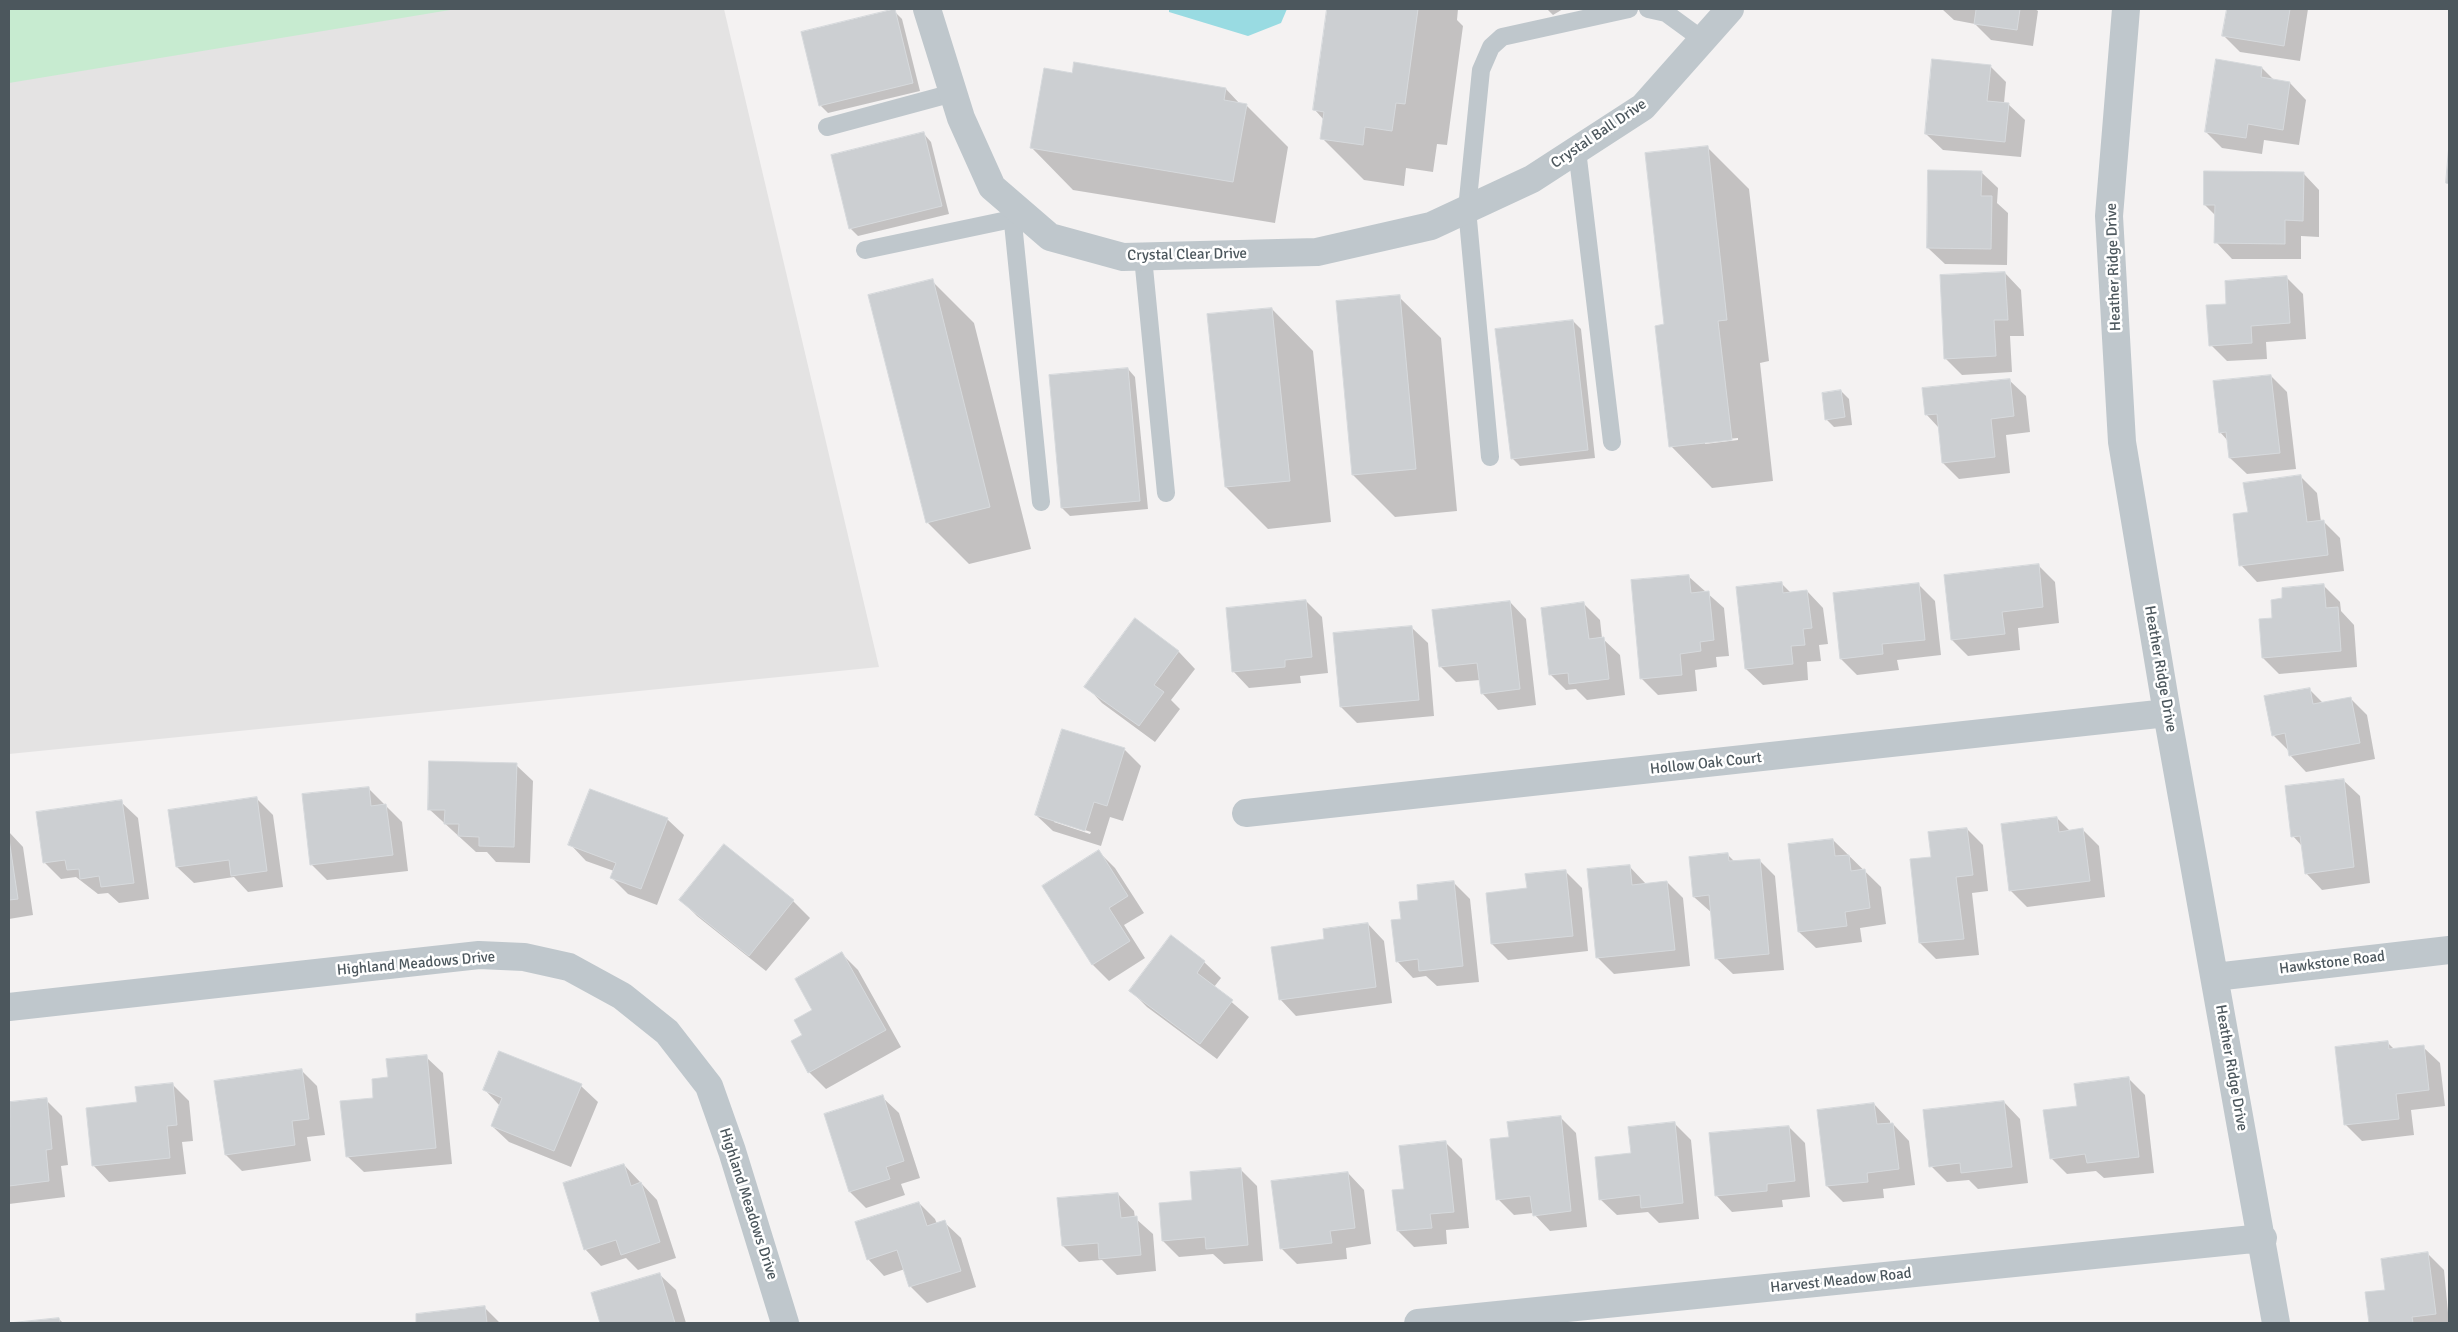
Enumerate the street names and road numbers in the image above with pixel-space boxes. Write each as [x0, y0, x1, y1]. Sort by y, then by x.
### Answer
street label: Crystal Ball Drive [1548, 95, 1650, 173]
street label: Heather Ridge Drive [2103, 203, 2125, 331]
street label: Crystal Clear Drive [1127, 245, 1247, 265]
street label: Heather Ridge Drive [2140, 604, 2180, 734]
street label: Hollow Oak Court [1649, 749, 1763, 779]
street label: Highland Meadows Drive [336, 948, 496, 980]
street label: Hawkstone Road [2278, 948, 2386, 978]
street label: Heather Ridge Drive [2211, 1003, 2251, 1133]
street label: Highland Meadows Drive [715, 1126, 781, 1282]
street label: Harvest Meadow Road [1769, 1265, 1913, 1297]

